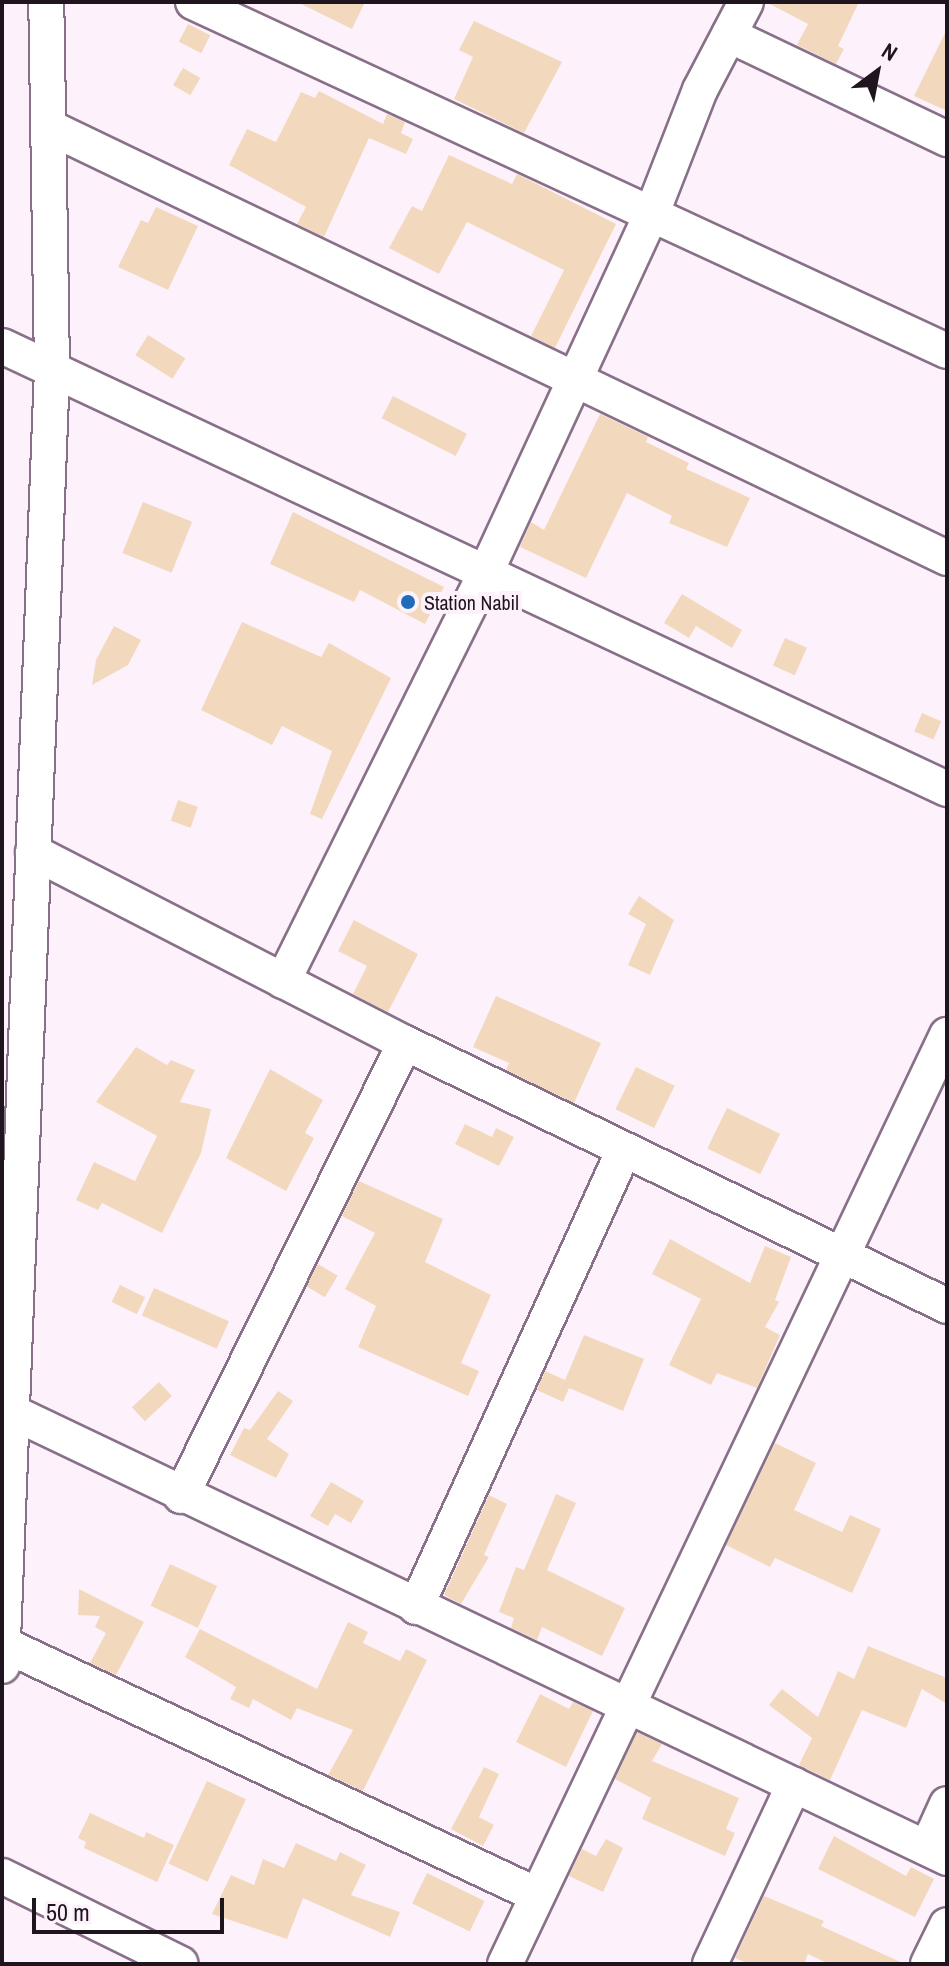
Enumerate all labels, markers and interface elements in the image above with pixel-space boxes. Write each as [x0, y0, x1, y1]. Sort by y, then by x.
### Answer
north arrow [837, 32, 917, 112]
text: N [876, 35, 903, 68]
place label: Station Nabil [424, 590, 519, 614]
marker: Station Nabil [399, 593, 417, 611]
scale bar [36, 1882, 228, 1932]
text: 50 m [46, 1896, 90, 1928]

